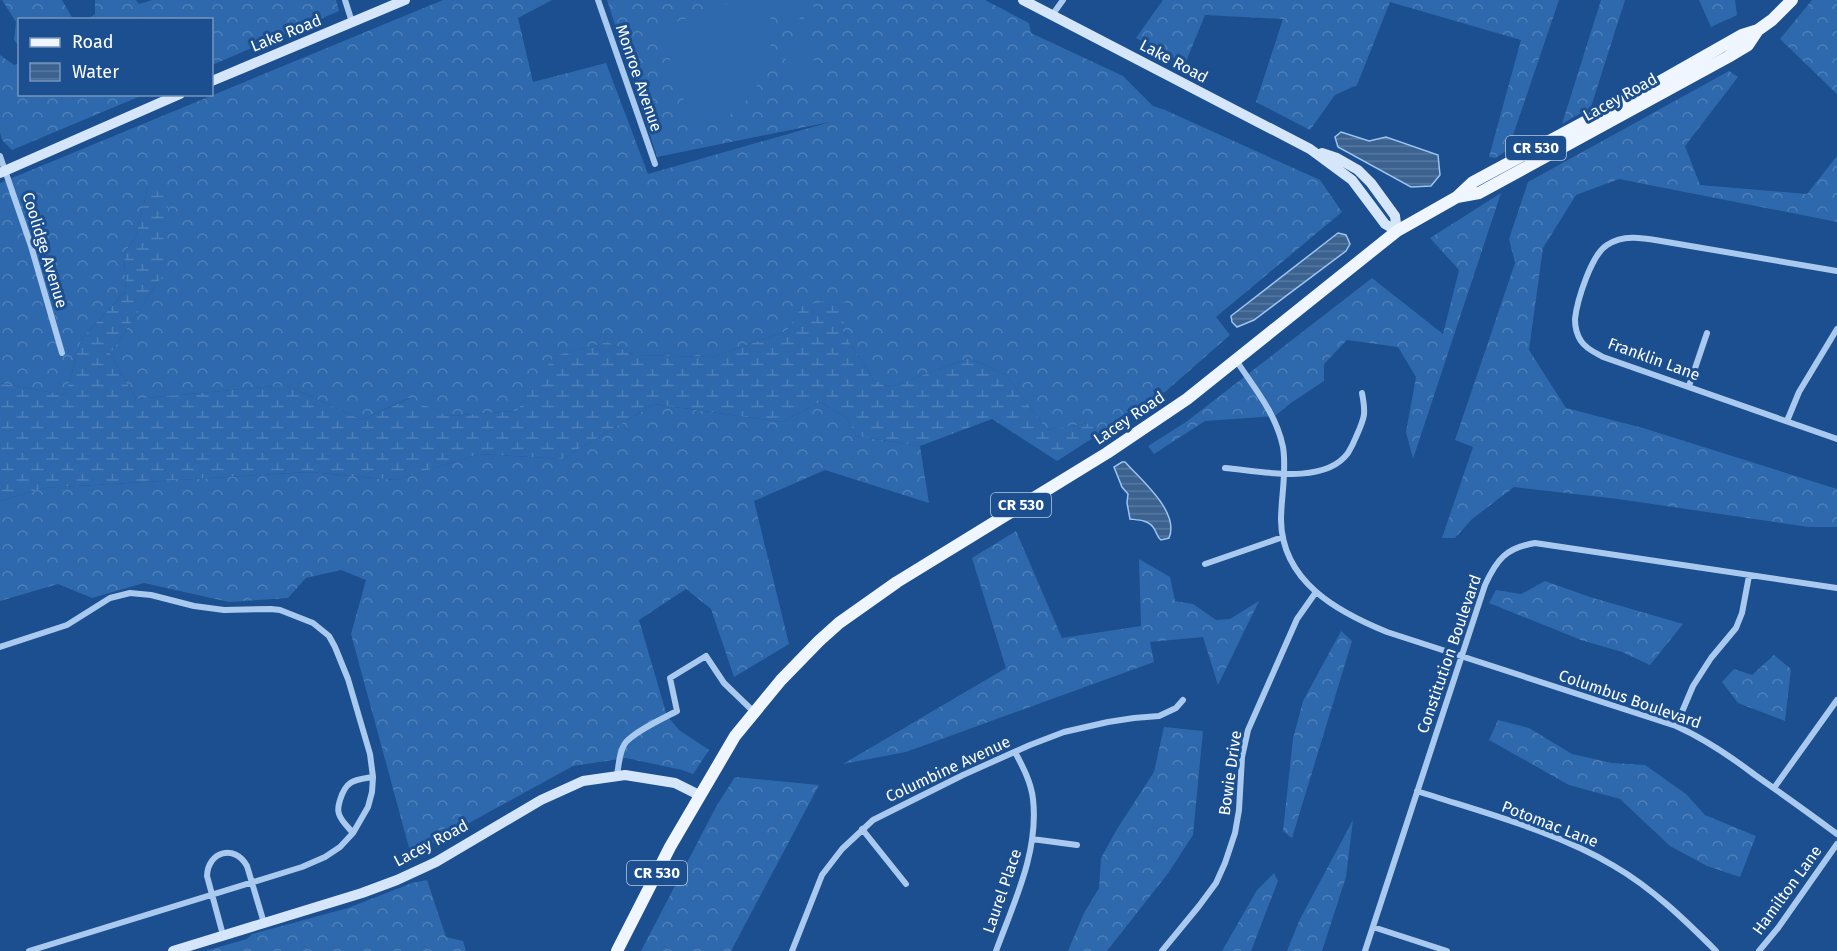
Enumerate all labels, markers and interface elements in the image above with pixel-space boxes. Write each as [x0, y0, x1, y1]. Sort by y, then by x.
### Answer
street label: Lake Road [248, 10, 324, 56]
legend [18, 18, 213, 96]
street label: Monroe Avenue [612, 22, 666, 134]
text: Road [72, 31, 114, 53]
street label: Lake Road [1137, 35, 1211, 87]
text: Water [72, 61, 119, 83]
street label: Lacey Road [1580, 69, 1660, 125]
road number: CR 530 [1506, 136, 1566, 160]
street label: Coolidge Avenue [18, 190, 72, 310]
street label: Franklin Lane [1605, 334, 1703, 384]
street label: Lacey Road [1090, 387, 1168, 449]
road number: CR 530 [991, 493, 1051, 517]
street label: Constitution Boulevard [1413, 572, 1485, 736]
street label: Columbus Boulevard [1556, 666, 1704, 732]
street label: Bowie Drive [1215, 729, 1245, 817]
street label: Columbine Avenue [883, 732, 1013, 806]
street label: Potomac Lane [1499, 797, 1601, 851]
street label: Lacey Road [391, 815, 471, 871]
street label: Hamilton Lane [1748, 842, 1826, 938]
street label: Laurel Place [979, 846, 1025, 936]
road number: CR 530 [627, 861, 687, 885]

